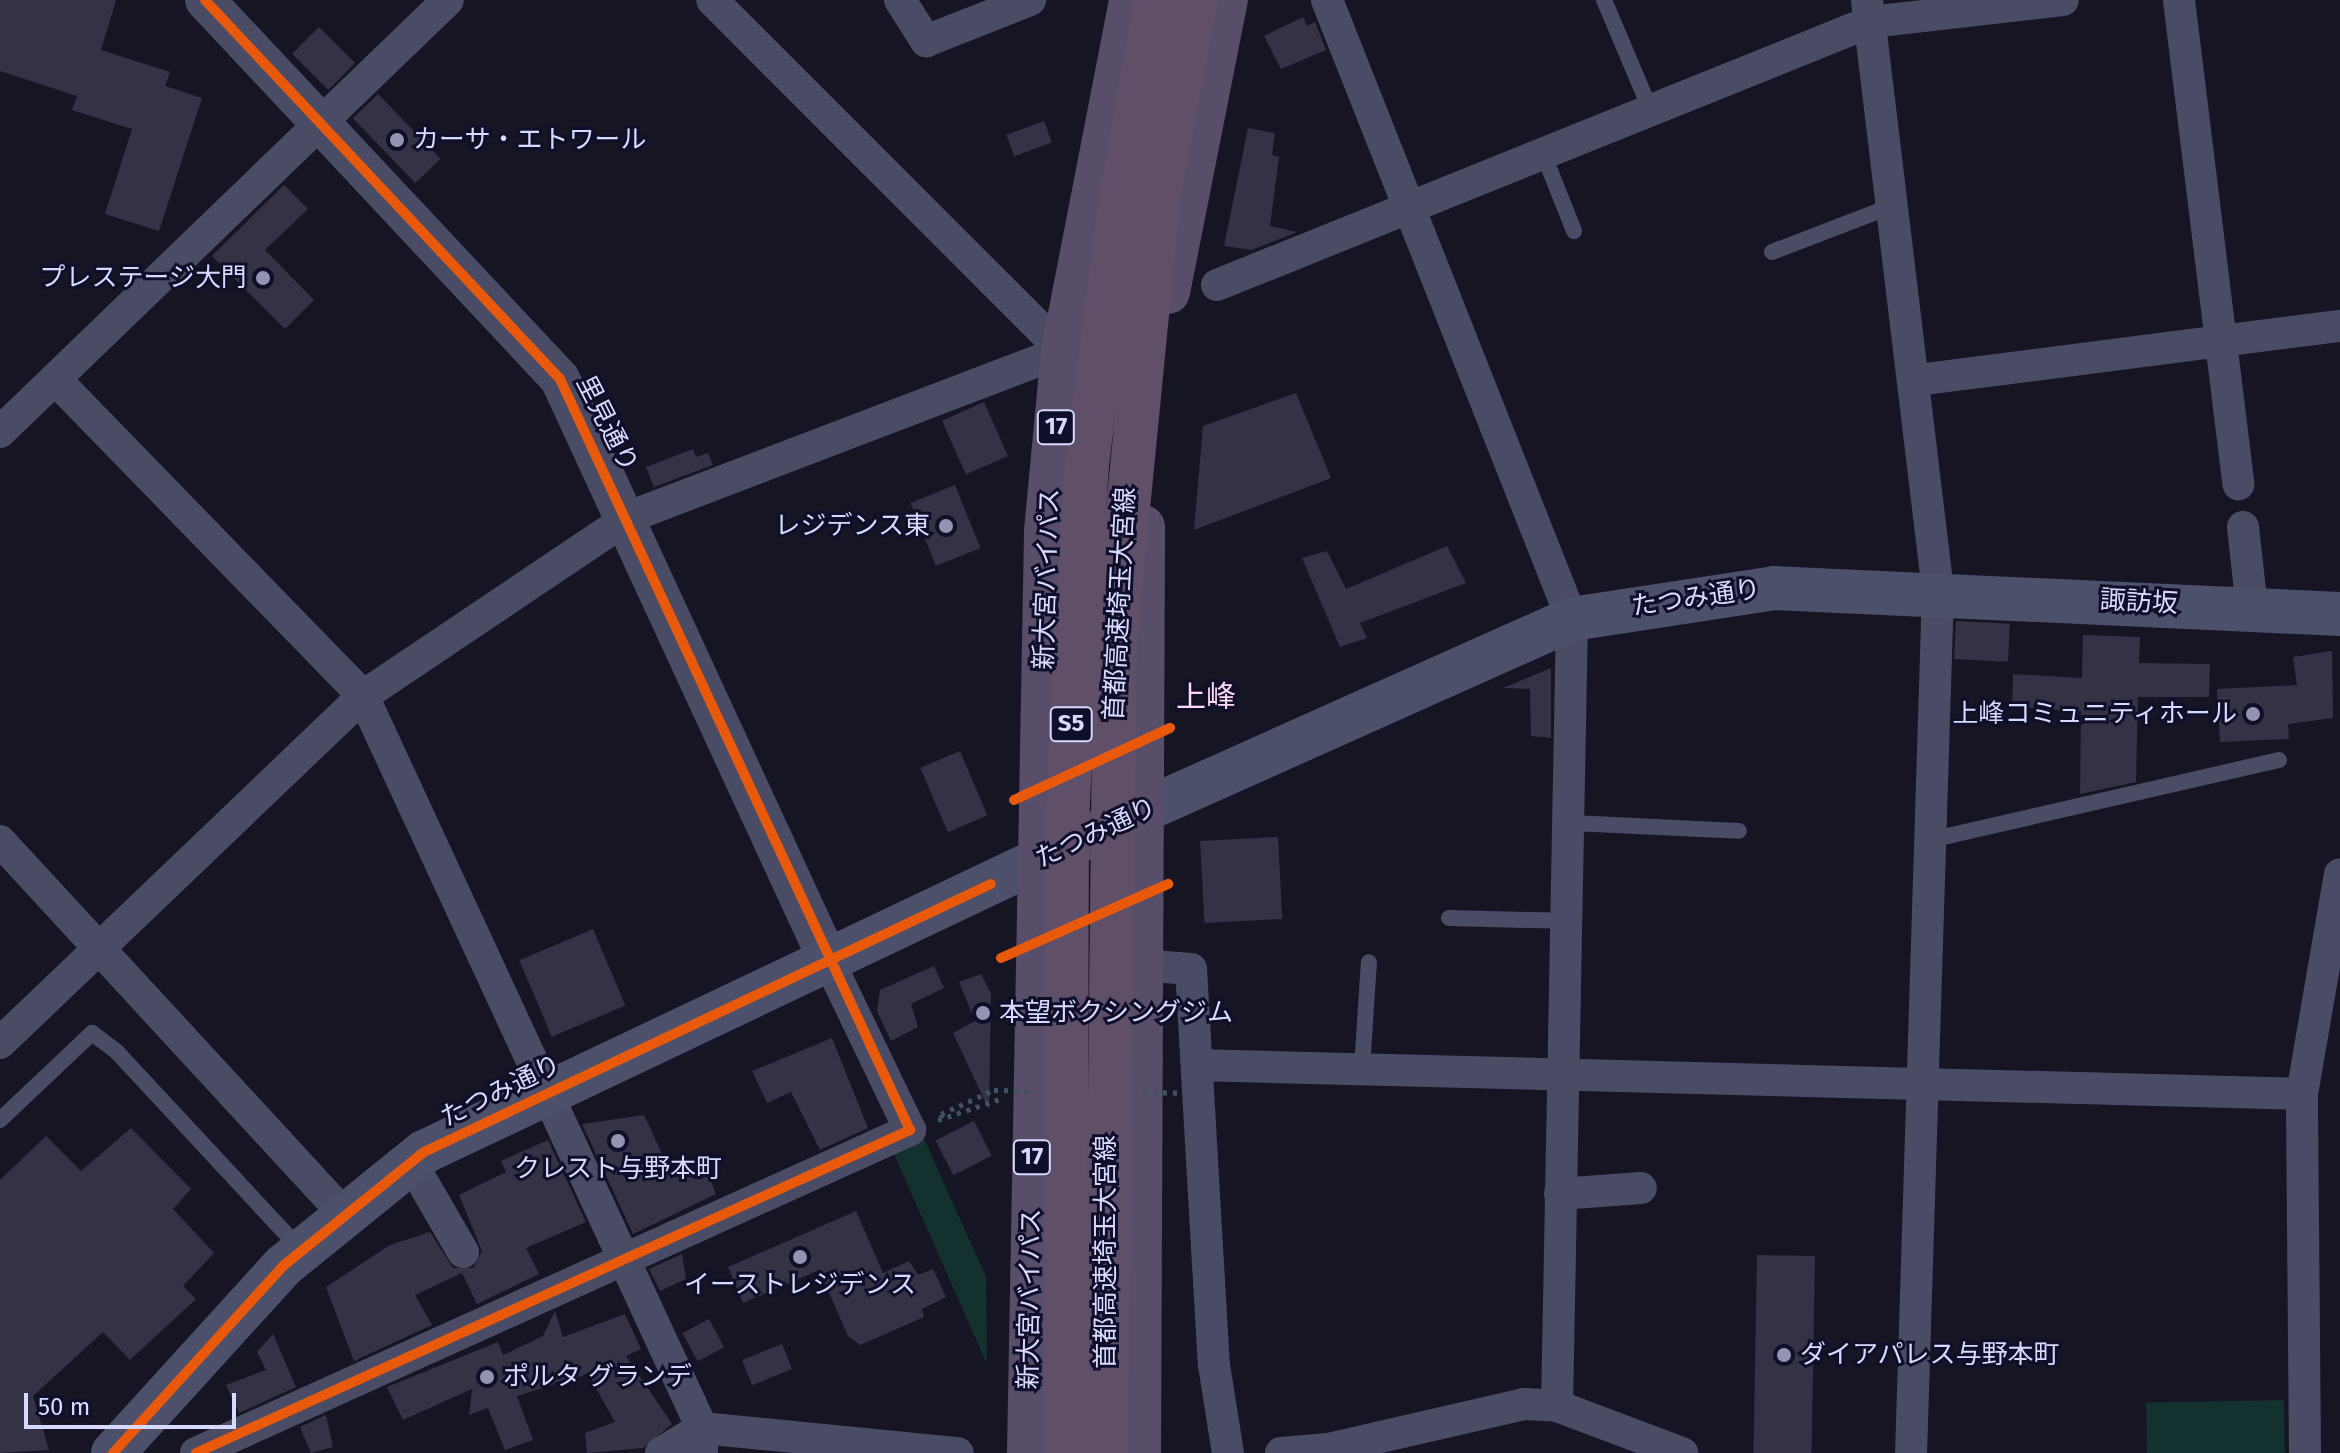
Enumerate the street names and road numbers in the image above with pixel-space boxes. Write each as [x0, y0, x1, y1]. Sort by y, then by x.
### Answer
street label: 里見通り [569, 371, 645, 477]
road number: 17 [1036, 407, 1076, 447]
street label: 首都高速埼玉大宮線 [1098, 486, 1142, 722]
street label: 新大宮バイパス [1028, 488, 1066, 670]
street label: たつみ通り [1629, 574, 1763, 622]
street label: 諏訪坂 [2099, 584, 2179, 620]
road number: S5 [1049, 704, 1093, 744]
street label: たつみ通り [1030, 791, 1162, 875]
street label: たつみ通り [436, 1048, 566, 1134]
street label: 首都高速埼玉大宮線 [1090, 1135, 1122, 1369]
road number: 17 [1012, 1137, 1052, 1177]
street label: 新大宮バイパス [1013, 1208, 1047, 1390]

